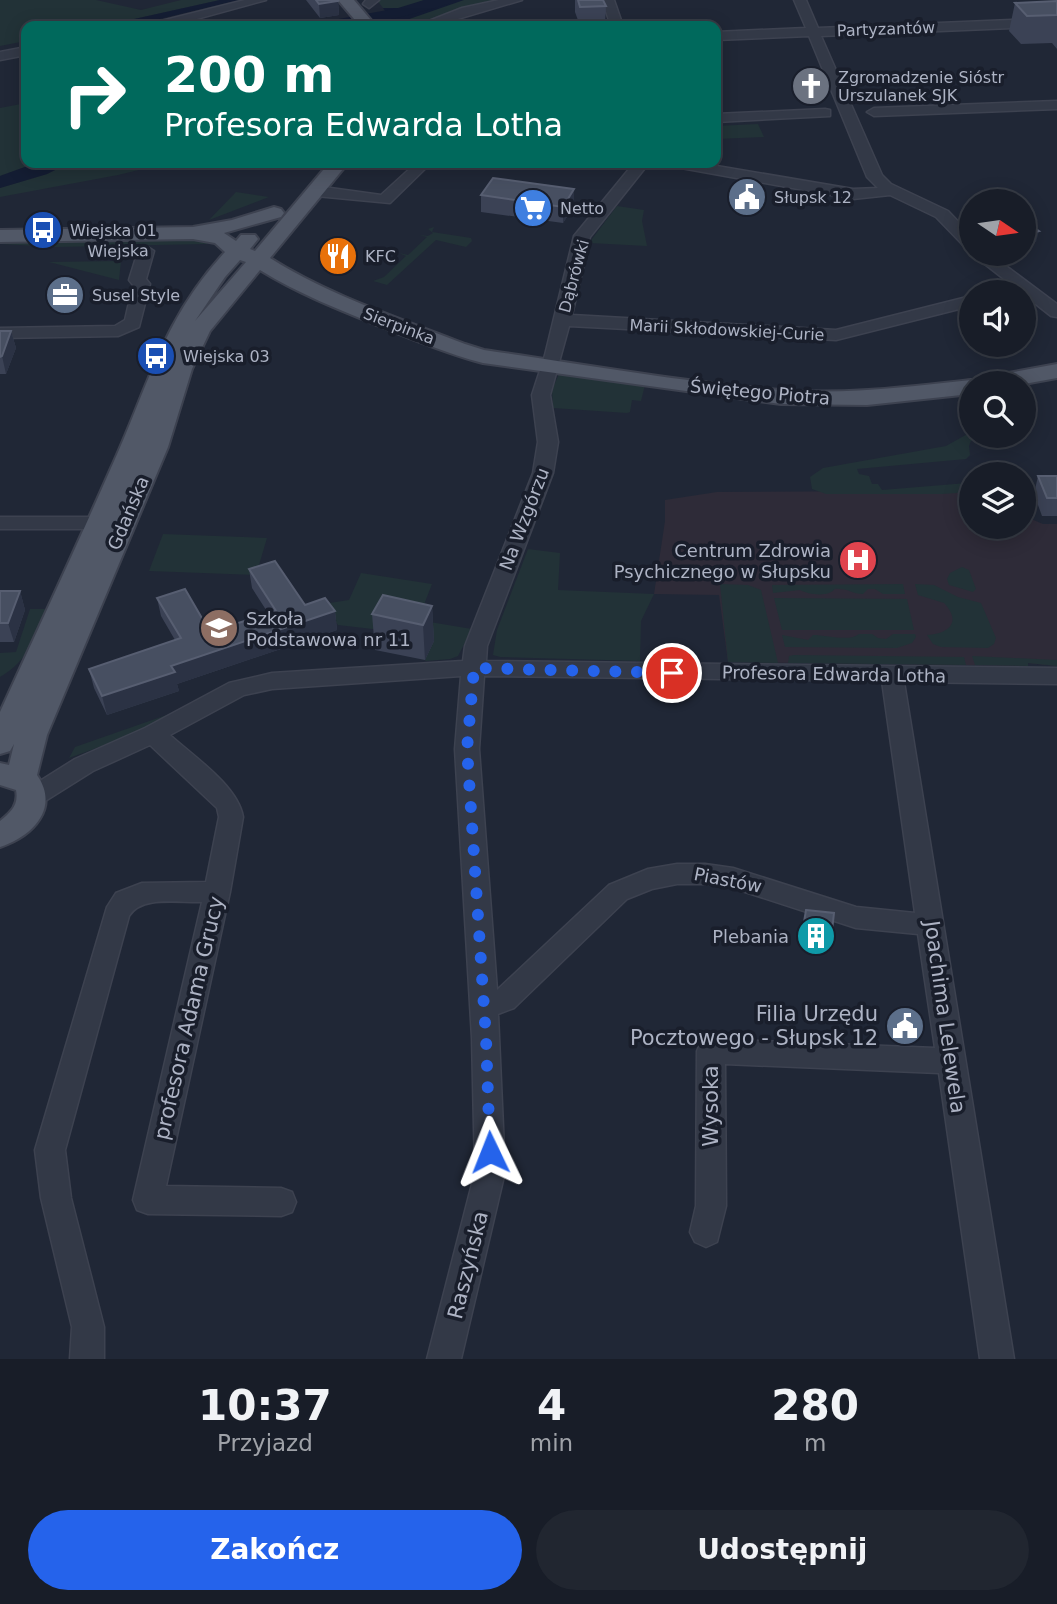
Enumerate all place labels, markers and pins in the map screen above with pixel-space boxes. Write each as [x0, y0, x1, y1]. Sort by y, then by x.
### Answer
church icon: Zgromadzenie Sióstr Urszulanek SJK [790, 65, 832, 107]
place label: Zgromadzenie Sióstr Urszulanek SJK [838, 68, 1004, 105]
public building icon: Słupsk 12 [726, 176, 768, 218]
supermarket icon: Netto [512, 187, 554, 229]
place label: Słupsk 12 [774, 188, 852, 207]
place label: Netto [560, 199, 604, 218]
bus stop icon: Wiejska 01 [22, 209, 64, 251]
place label: Wiejska 01 [70, 221, 157, 240]
restaurant icon: KFC [317, 235, 359, 277]
place label: KFC [365, 247, 396, 266]
office icon: Susel Style [44, 274, 86, 316]
place label: Susel Style [92, 286, 180, 305]
bus stop icon: Wiejska 03 [135, 335, 177, 377]
place label: Wiejska 03 [183, 347, 270, 366]
hospital icon: Centrum Zdrowia Psychicznego w Słupsku [837, 539, 879, 581]
place label: Centrum Zdrowia Psychicznego w Słupsku [614, 540, 831, 582]
school or university icon: Szkoła Podstawowa nr 11 [198, 607, 240, 649]
place label: Szkoła Podstawowa nr 11 [246, 608, 411, 650]
pin [642, 643, 702, 703]
building icon: Plebania [795, 915, 837, 957]
place label: Plebania [712, 926, 789, 947]
place label: Filia Urzędu Pocztowego - Słupsk 12 [630, 1002, 878, 1050]
public building icon: Filia Urzędu Pocztowego - Słupsk 12 [884, 1005, 926, 1047]

